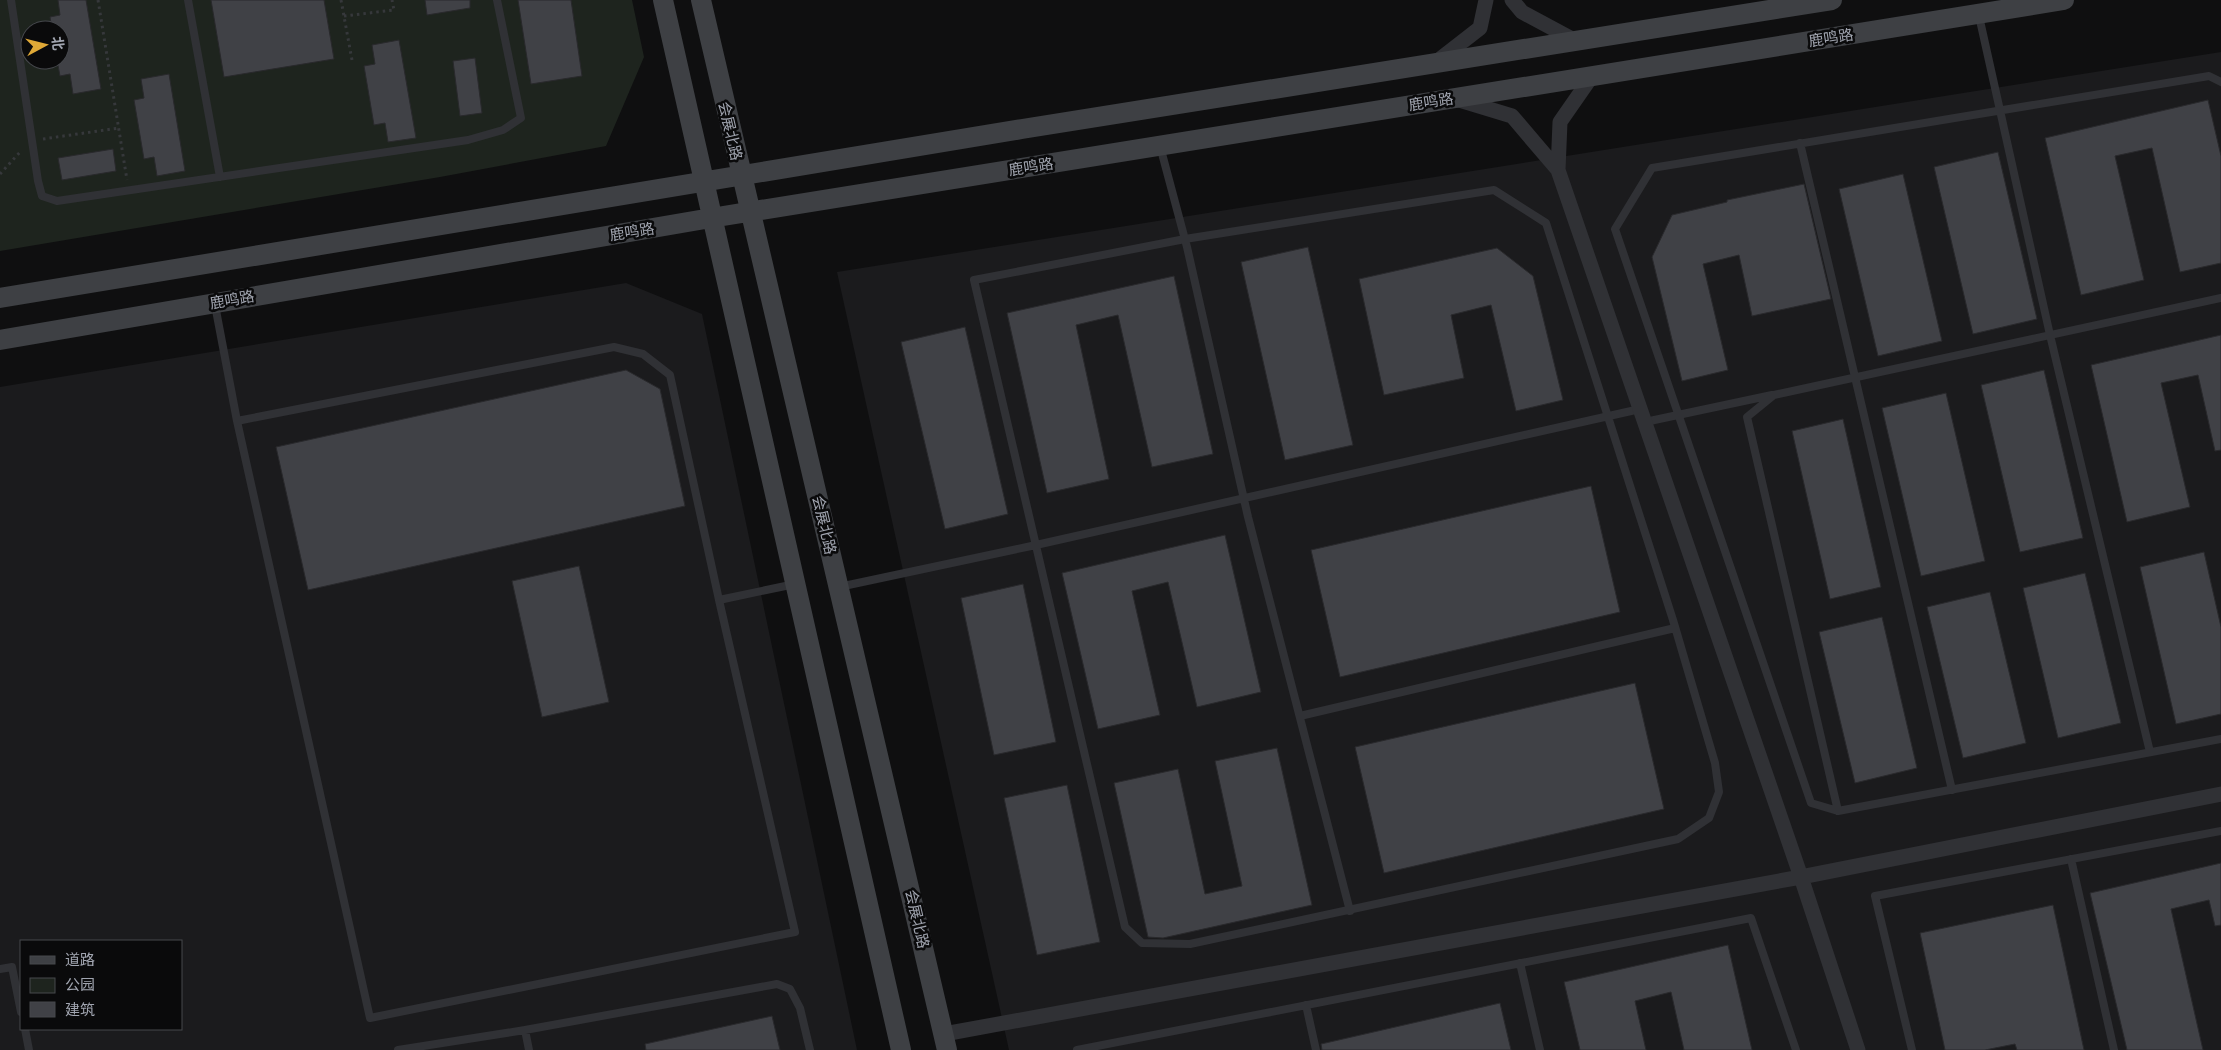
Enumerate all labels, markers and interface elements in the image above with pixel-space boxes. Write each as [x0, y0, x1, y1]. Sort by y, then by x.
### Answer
north arrow [20, 20, 70, 70]
street label: 鹿鸣路 [1807, 26, 1855, 50]
text: 北 [49, 35, 67, 51]
street label: 鹿鸣路 [1407, 90, 1455, 114]
street label: 会展北路 [714, 100, 746, 162]
street label: 鹿鸣路 [1007, 155, 1055, 179]
street label: 鹿鸣路 [608, 220, 656, 244]
street label: 鹿鸣路 [208, 287, 256, 313]
street label: 会展北路 [808, 494, 840, 556]
street label: 会展北路 [901, 888, 933, 950]
legend [20, 940, 182, 1030]
text: 道路 [65, 951, 95, 969]
text: 公园 [65, 976, 95, 994]
text: 建筑 [65, 1001, 95, 1019]

